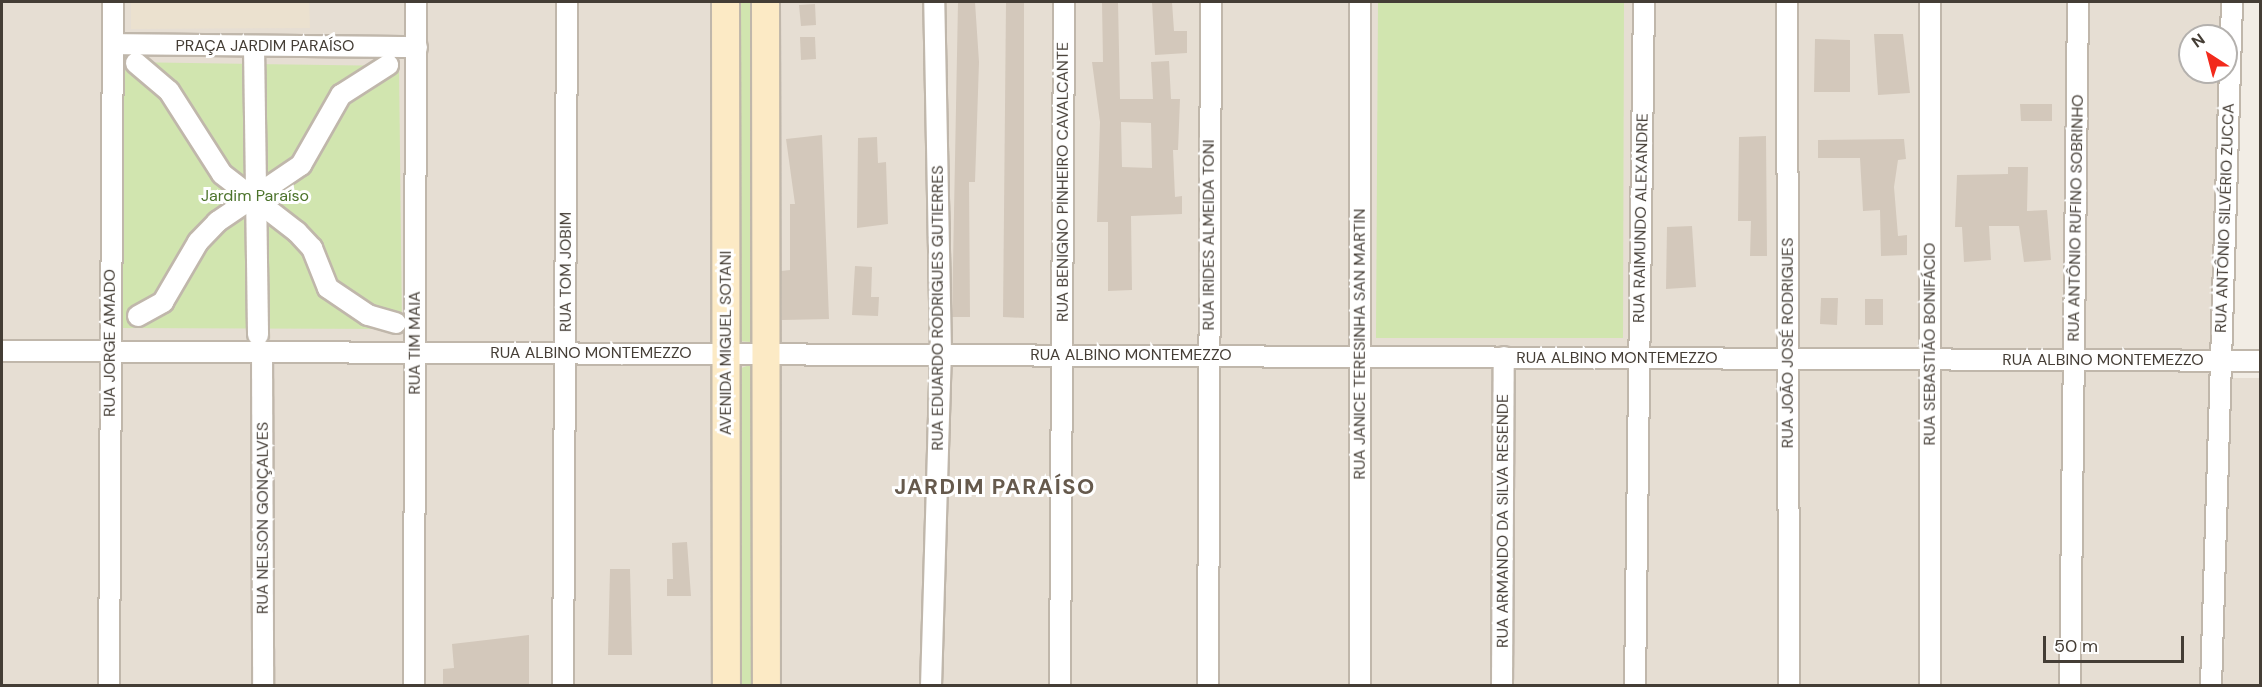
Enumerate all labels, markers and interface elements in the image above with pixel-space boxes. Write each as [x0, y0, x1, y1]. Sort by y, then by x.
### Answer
north arrow [2178, 24, 2238, 84]
text: N [2187, 29, 2209, 53]
street label: PRAÇA JARDIM PARAÍSO [175, 36, 355, 56]
street label: RUA BENIGNO PINHEIRO CAVALCANTE [1053, 42, 1073, 322]
street label: RUA ANTÔNIO RUFINO SOBRINHO [2064, 94, 2088, 342]
street label: RUA ANTÔNIO SILVÉRIO ZUCCA [2211, 103, 2239, 333]
street label: RUA RAIMUNDO ALEXANDRE [1630, 113, 1652, 323]
street label: RUA IRIDES ALMEIDA TONI [1199, 140, 1219, 330]
street label: RUA EDUARDO RODRIGUES GUTIERRES [928, 165, 948, 451]
park label: Jardim Paraíso [201, 186, 309, 206]
street label: RUA JANICE TERESINHA SAN MARTIN [1350, 208, 1370, 480]
street label: RUA TOM JOBIM [556, 212, 576, 332]
street label: RUA JOÃO JOSÉ RODRIGUES [1778, 238, 1798, 448]
street label: RUA SEBASTIÃO BONIFÁCIO [1920, 243, 1940, 445]
street label: AVENIDA MIGUEL SOTANI [716, 251, 736, 435]
street label: RUA JORGE AMADO [100, 269, 120, 417]
street label: RUA TIM MAIA [405, 291, 425, 395]
street label: RUA ALBINO MONTEMEZZO [490, 343, 692, 363]
street label: RUA ALBINO MONTEMEZZO [1030, 345, 1232, 365]
street label: RUA ALBINO MONTEMEZZO [1516, 348, 1718, 368]
street label: RUA ALBINO MONTEMEZZO [2002, 350, 2204, 370]
street label: RUA ARMANDO DA SILVA RESENDE [1493, 394, 1513, 648]
street label: RUA NELSON GONÇALVES [253, 422, 273, 614]
district label: JARDIM PARAÍSO [894, 474, 1096, 500]
scale bar [2046, 624, 2187, 662]
text: 50 m [2054, 634, 2098, 658]

